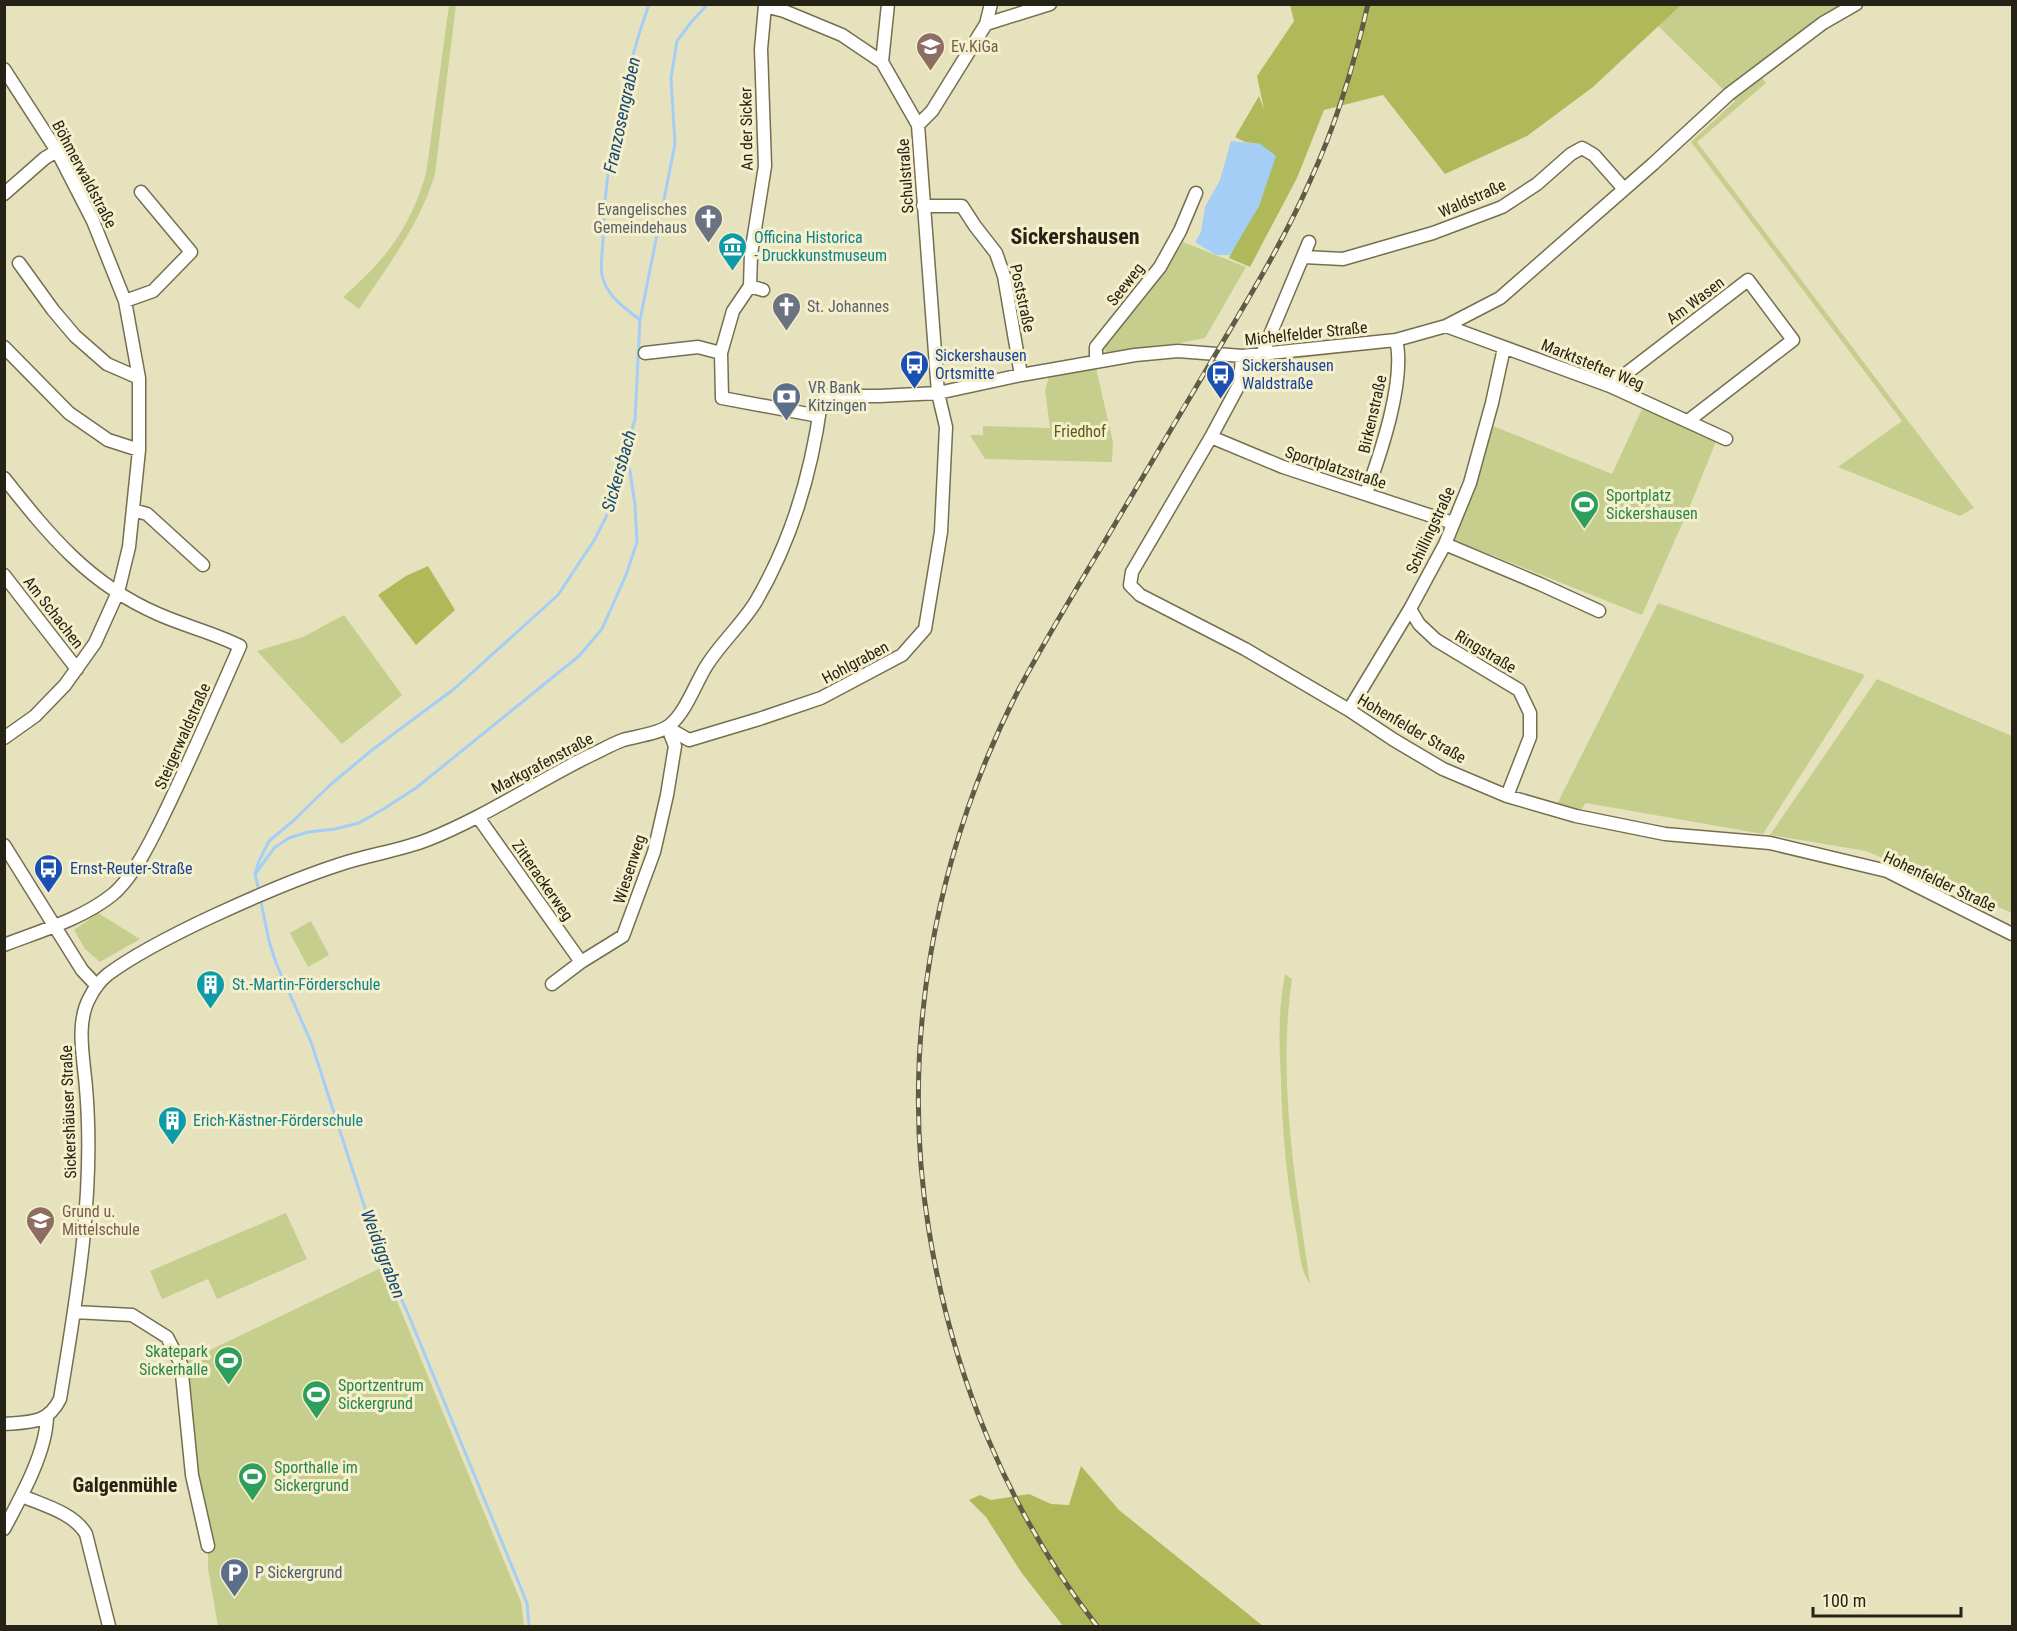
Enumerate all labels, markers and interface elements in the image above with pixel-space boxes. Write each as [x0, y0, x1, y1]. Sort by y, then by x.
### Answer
school or university icon: Ev.KiGa [914, 30, 946, 72]
place label: Ev.KiGa [951, 37, 999, 56]
water label: Franzosengraben [599, 55, 644, 175]
street label: An der Sicker [736, 87, 757, 171]
street label: Böhmerwaldstraße [48, 117, 121, 231]
street label: Schulstraße [893, 138, 918, 214]
street label: Waldstraße [1436, 175, 1509, 222]
place label: Evangelisches Gemeindehaus [593, 200, 687, 237]
church icon: Evangelisches Gemeindehaus [692, 202, 724, 244]
district label: Sickershausen [1011, 224, 1140, 249]
place label: Officina Historica - Druckkunstmuseum [754, 228, 887, 265]
museum icon: Officina Historica - Druckkunstmuseum [717, 230, 749, 272]
street label: Seeweg [1103, 259, 1148, 309]
street label: Poststraße [1006, 262, 1039, 334]
street label: Am Wasen [1663, 273, 1728, 328]
church icon: St. Johannes [770, 290, 802, 332]
place label: St. Johannes [807, 297, 889, 316]
street label: Michelfelder Straße [1244, 318, 1368, 349]
street label: Marktstefter Weg [1539, 335, 1647, 394]
place label: Sickershausen Ortsmitte [935, 346, 1027, 383]
bus stop icon: Sickershausen Ortsmitte [898, 348, 930, 390]
place label: Sickershausen Waldstraße [1242, 356, 1334, 393]
bus stop icon: Sickershausen Waldstraße [1205, 358, 1237, 400]
street label: Birkenstraße [1354, 373, 1391, 455]
place label: VR Bank Kitzingen [808, 378, 867, 415]
bank icon: VR Bank Kitzingen [771, 380, 803, 422]
park label: Friedhof [1054, 422, 1106, 441]
water label: Sickersbach [597, 428, 640, 514]
street label: Sportplatzstraße [1283, 442, 1389, 493]
street label: Schillingstraße [1402, 484, 1459, 577]
place label: Sportplatz Sickershausen [1606, 486, 1698, 523]
sports icon: Sportplatz Sickershausen [1569, 488, 1601, 530]
street label: Am Schachen [20, 572, 88, 652]
street label: Ringstraße [1452, 626, 1520, 677]
street label: Hohlgraben [819, 637, 892, 688]
street label: Steigerwaldstraße [151, 680, 214, 792]
street label: Hohenfelder Straße [1354, 690, 1469, 767]
street label: Markgrafenstraße [488, 729, 596, 798]
street label: Wiesenweg [609, 832, 650, 906]
street label: Zitterackerweg [508, 836, 577, 924]
street label: Hohenfelder Straße [1880, 847, 1999, 916]
bus stop icon: Ernst-Reuter-Straße [33, 852, 65, 894]
place label: Ernst-Reuter-Straße [70, 859, 193, 878]
building icon: St.-Martin-Förderschule [195, 968, 227, 1010]
place label: St.-Martin-Förderschule [232, 975, 380, 994]
street label: Sickershäuser Straße [57, 1045, 80, 1179]
building icon: Erich-Kästner-Förderschule [156, 1104, 188, 1146]
place label: Erich-Kästner-Förderschule [193, 1111, 363, 1130]
place label: Grund u. Mittelschule [62, 1202, 140, 1239]
school or university icon: Grund u. Mittelschule [25, 1204, 57, 1246]
water label: Weidiggraben [357, 1206, 410, 1301]
place label: Skatepark Sickerhalle [139, 1342, 209, 1379]
sports icon: Skatepark Sickerhalle [213, 1344, 245, 1386]
place label: Sportzentrum Sickergrund [338, 1376, 424, 1413]
sports icon: Sportzentrum Sickergrund [301, 1378, 333, 1420]
place label: Sporthalle im Sickergrund [274, 1458, 358, 1495]
sports icon: Sporthalle im Sickergrund [237, 1460, 269, 1502]
district label: Galgenmühle [73, 1473, 177, 1497]
parking icon: P Sickergrund [218, 1556, 250, 1598]
place label: P Sickergrund [255, 1563, 342, 1582]
scale bar [1813, 1580, 1962, 1618]
text: 100 m [1822, 1590, 1866, 1611]

